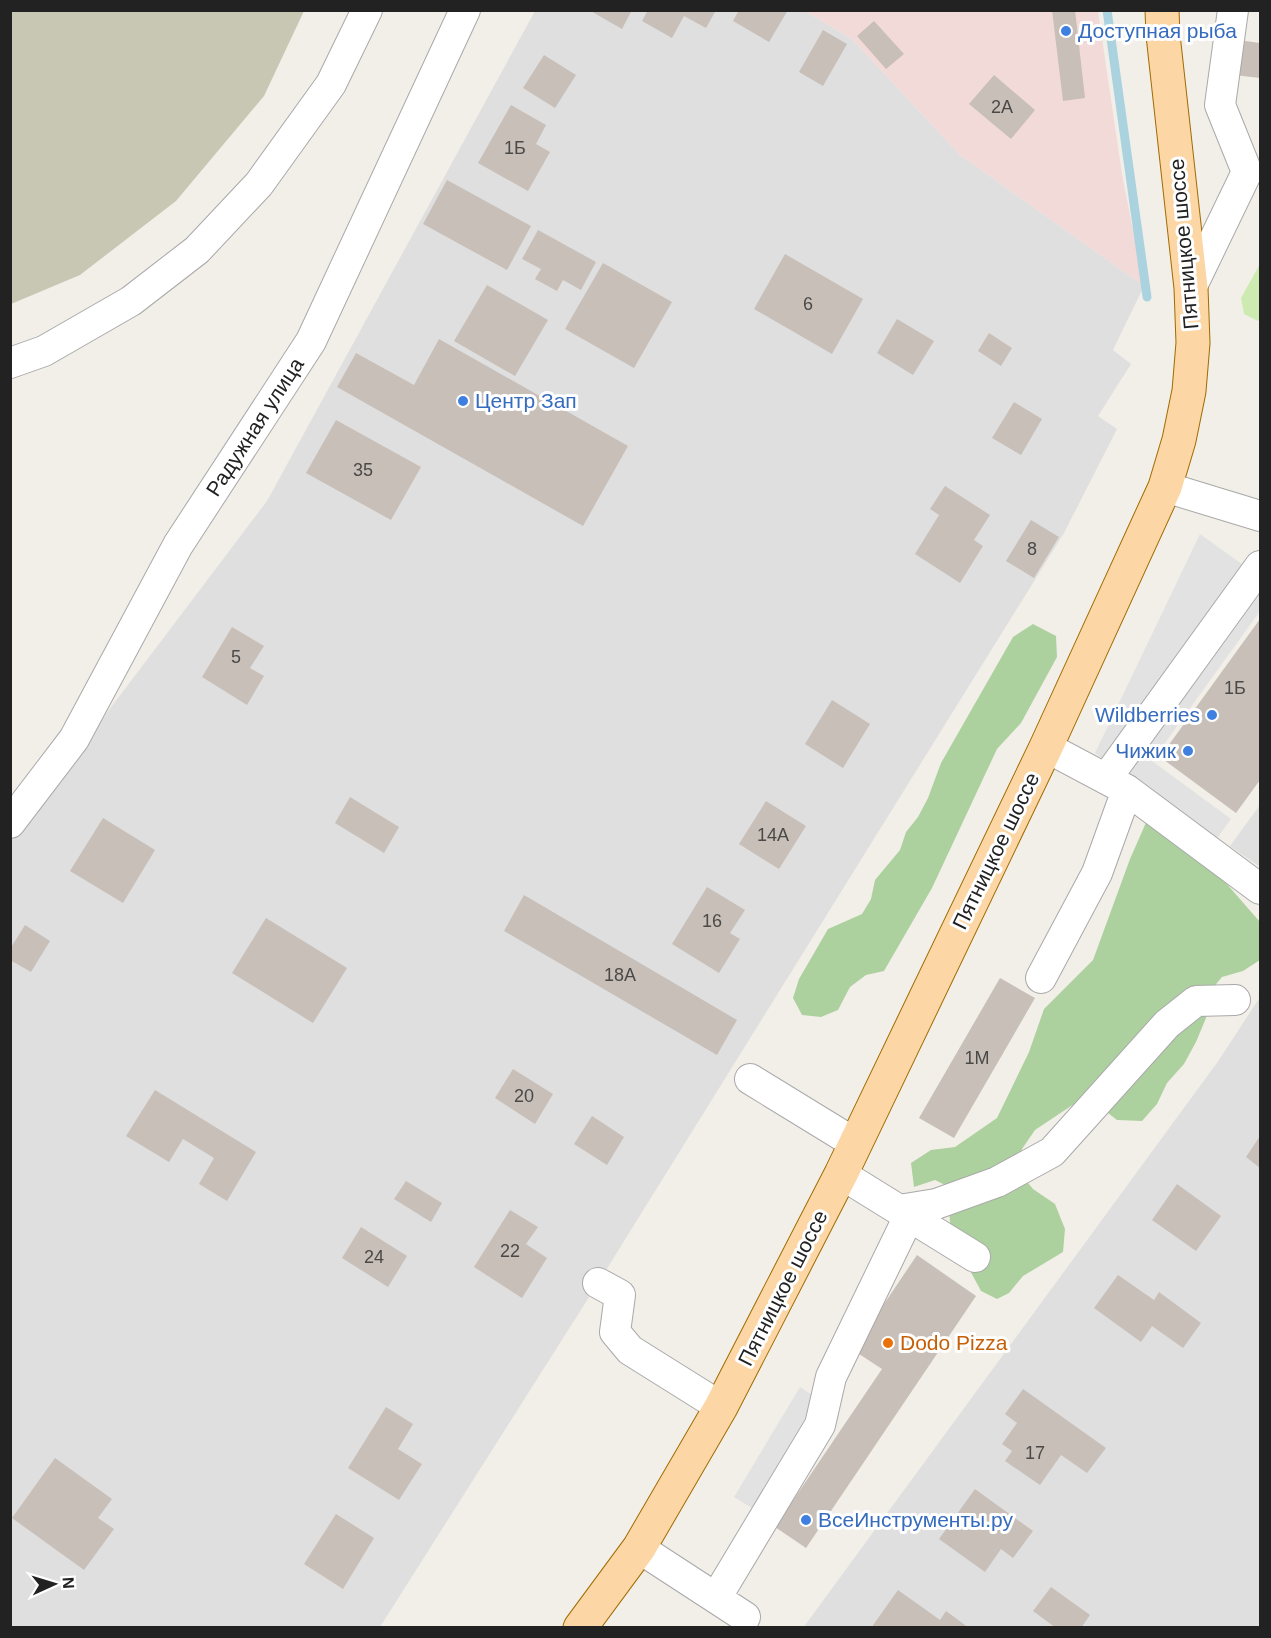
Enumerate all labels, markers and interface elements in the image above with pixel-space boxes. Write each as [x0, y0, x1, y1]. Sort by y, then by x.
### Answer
place label: Доступная рыба [1078, 19, 1237, 42]
marker: Доступная рыба [1059, 24, 1073, 38]
house number: 2А [991, 97, 1013, 117]
house number: 1Б [504, 138, 526, 158]
street label: Пятницкое шоссе [1165, 158, 1202, 330]
house number: 6 [803, 294, 813, 314]
street label: Радужная улица [201, 353, 308, 500]
place label: Центр Зап [475, 389, 577, 412]
marker: Центр Зап [456, 394, 470, 408]
house number: 35 [353, 460, 373, 480]
house number: 8 [1027, 539, 1037, 559]
house number: 5 [231, 647, 241, 667]
house number: 1Б [1224, 678, 1246, 698]
place label: Wildberries [1095, 703, 1200, 726]
marker: Wildberries [1205, 708, 1219, 722]
place label: Чижик [1115, 739, 1177, 762]
marker: Чижик [1181, 744, 1195, 758]
street label: Пятницкое шоссе [948, 769, 1043, 933]
house number: 14А [757, 825, 789, 845]
house number: 16 [702, 911, 722, 931]
house number: 18А [604, 965, 636, 985]
house number: 1М [964, 1048, 990, 1068]
house number: 20 [514, 1086, 534, 1106]
street label: Пятницкое шоссе [733, 1206, 832, 1369]
house number: 22 [500, 1241, 520, 1261]
house number: 24 [364, 1247, 384, 1267]
place label: Dodo Pizza [900, 1331, 1008, 1354]
marker: Dodo Pizza [881, 1336, 895, 1350]
house number: 17 [1025, 1443, 1045, 1463]
place label: ВсеИнструменты.ру [818, 1508, 1013, 1531]
marker: ВсеИнструменты.ру [799, 1513, 813, 1527]
north arrow [24, 1554, 84, 1614]
text: N [60, 1577, 77, 1589]

